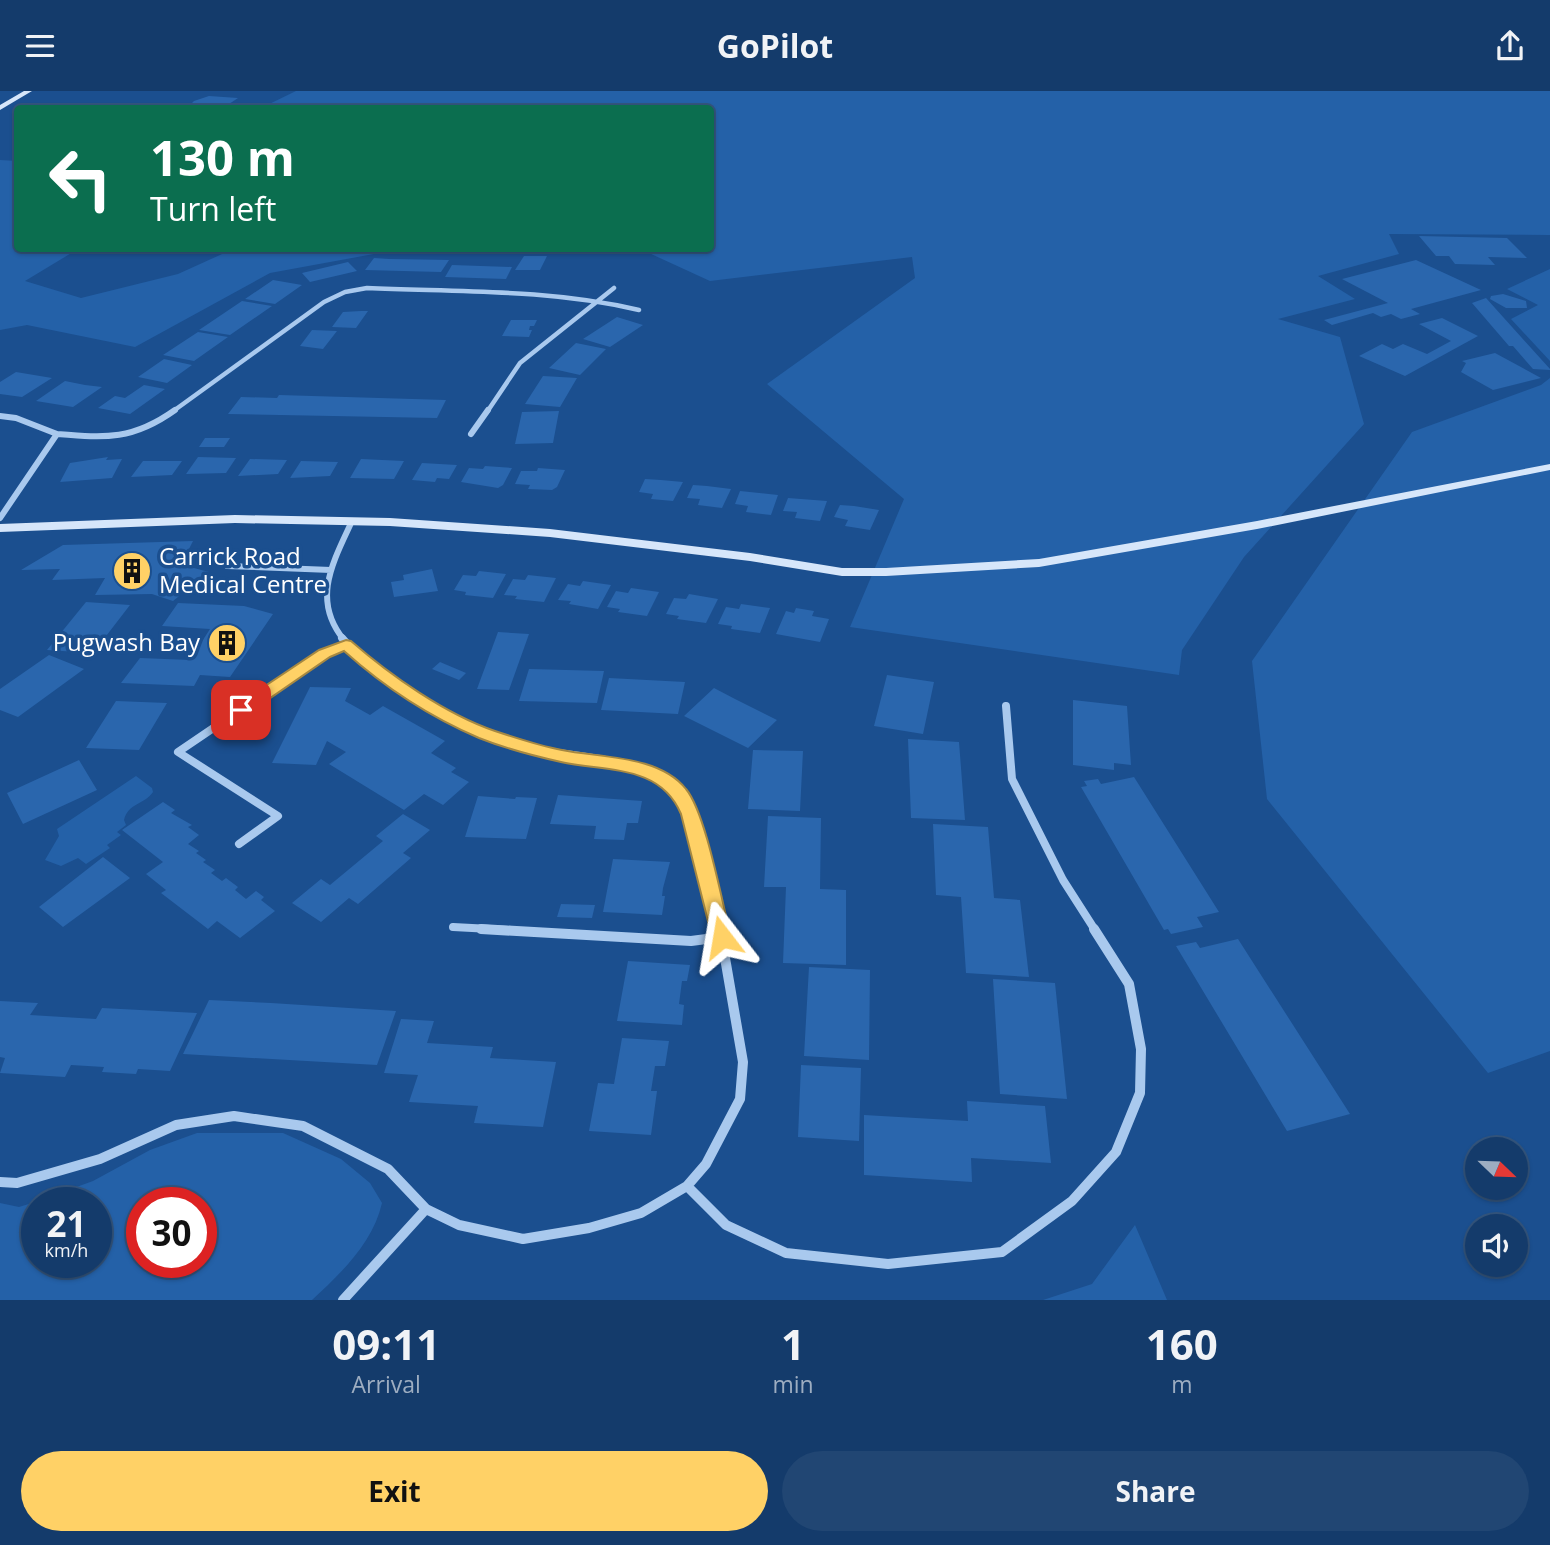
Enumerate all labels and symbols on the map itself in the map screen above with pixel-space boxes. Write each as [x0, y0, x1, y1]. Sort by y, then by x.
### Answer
place label: Carrick Road Medical Centre [159, 539, 327, 600]
building icon: Carrick Road Medical Centre [111, 550, 153, 592]
building icon: Pugwash Bay [206, 622, 248, 664]
place label: Pugwash Bay [53, 625, 201, 658]
pin [211, 680, 271, 740]
position arrow [685, 900, 759, 974]
north arrow [1465, 1137, 1528, 1201]
speed limit sign: 30 [126, 1187, 217, 1278]

